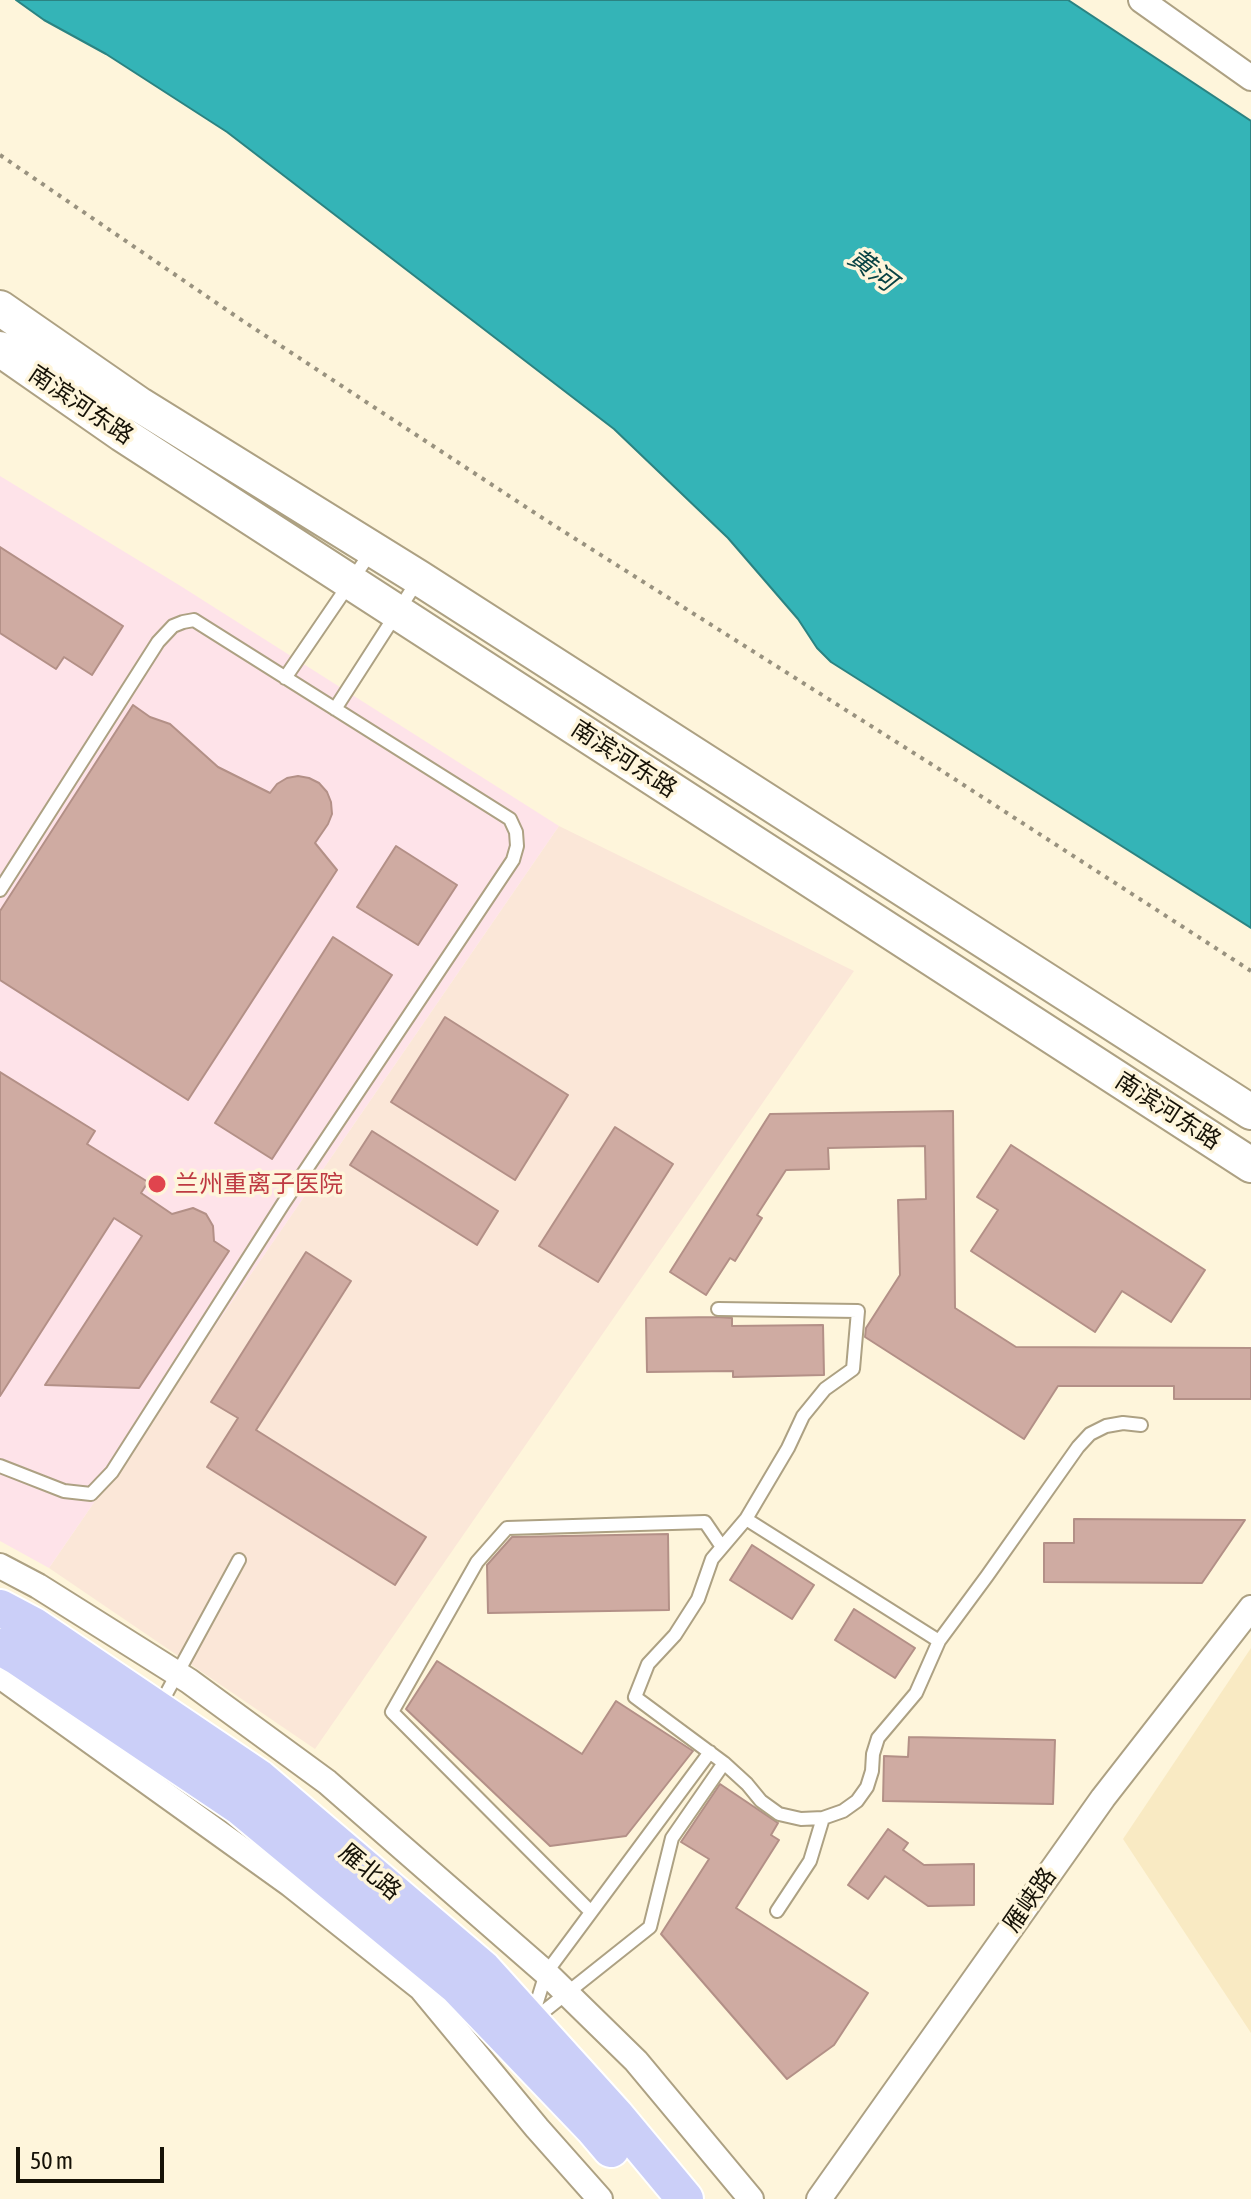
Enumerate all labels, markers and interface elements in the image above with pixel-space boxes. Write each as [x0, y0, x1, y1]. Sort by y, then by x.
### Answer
water label: 黄河 [842, 242, 902, 298]
street label: 南滨河东路 [23, 360, 139, 450]
street label: 南滨河东路 [566, 714, 682, 804]
street label: 南滨河东路 [1110, 1066, 1226, 1156]
place label: 兰州重离子医院 [175, 1170, 343, 1198]
marker: 兰州重离子医院 [146, 1173, 168, 1195]
street label: 雁北路 [333, 1838, 407, 1906]
street label: 雁峡路 [998, 1862, 1062, 1938]
scale bar [20, 2131, 168, 2181]
text: 50 m [30, 2147, 73, 2174]

